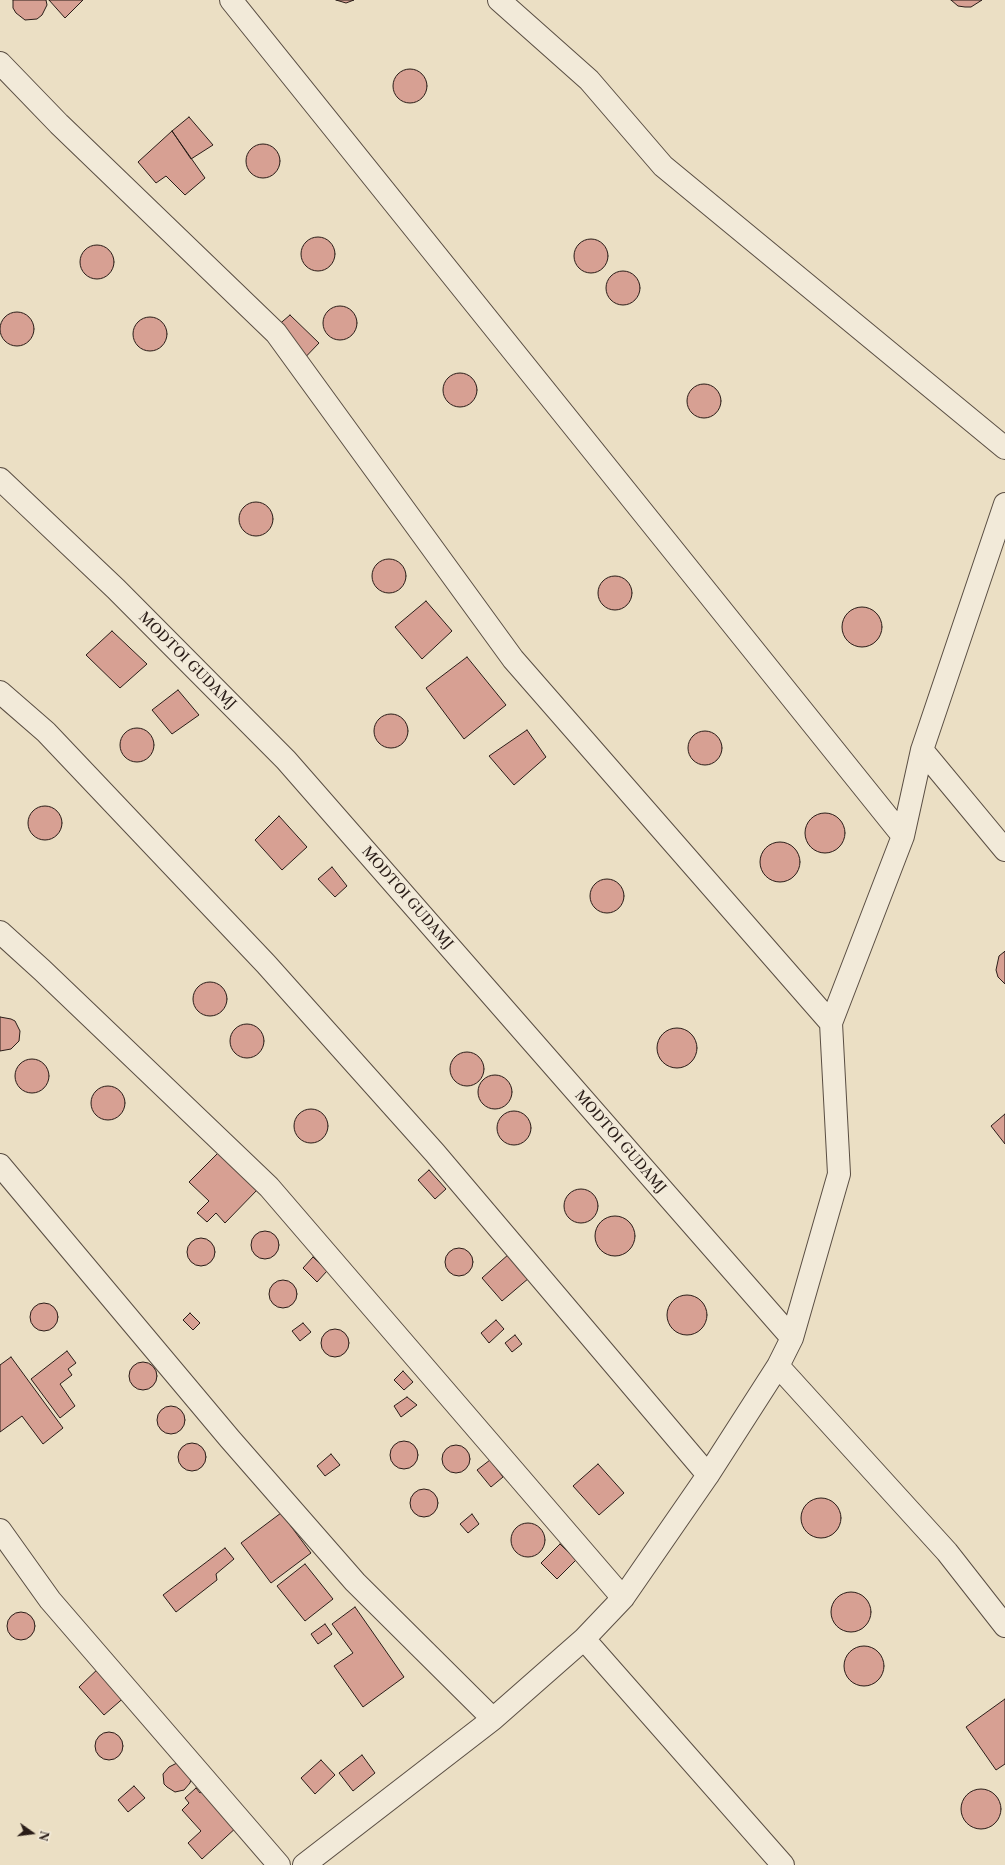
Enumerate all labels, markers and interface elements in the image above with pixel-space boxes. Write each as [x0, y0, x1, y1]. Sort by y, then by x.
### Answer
street label: MODTOI GUDAMJ [135, 609, 239, 713]
street label: MODTOI GUDAMJ [358, 843, 456, 953]
street label: MODTOI GUDAMJ [571, 1087, 669, 1197]
north arrow [12, 1813, 52, 1853]
text: N [36, 1830, 52, 1842]

